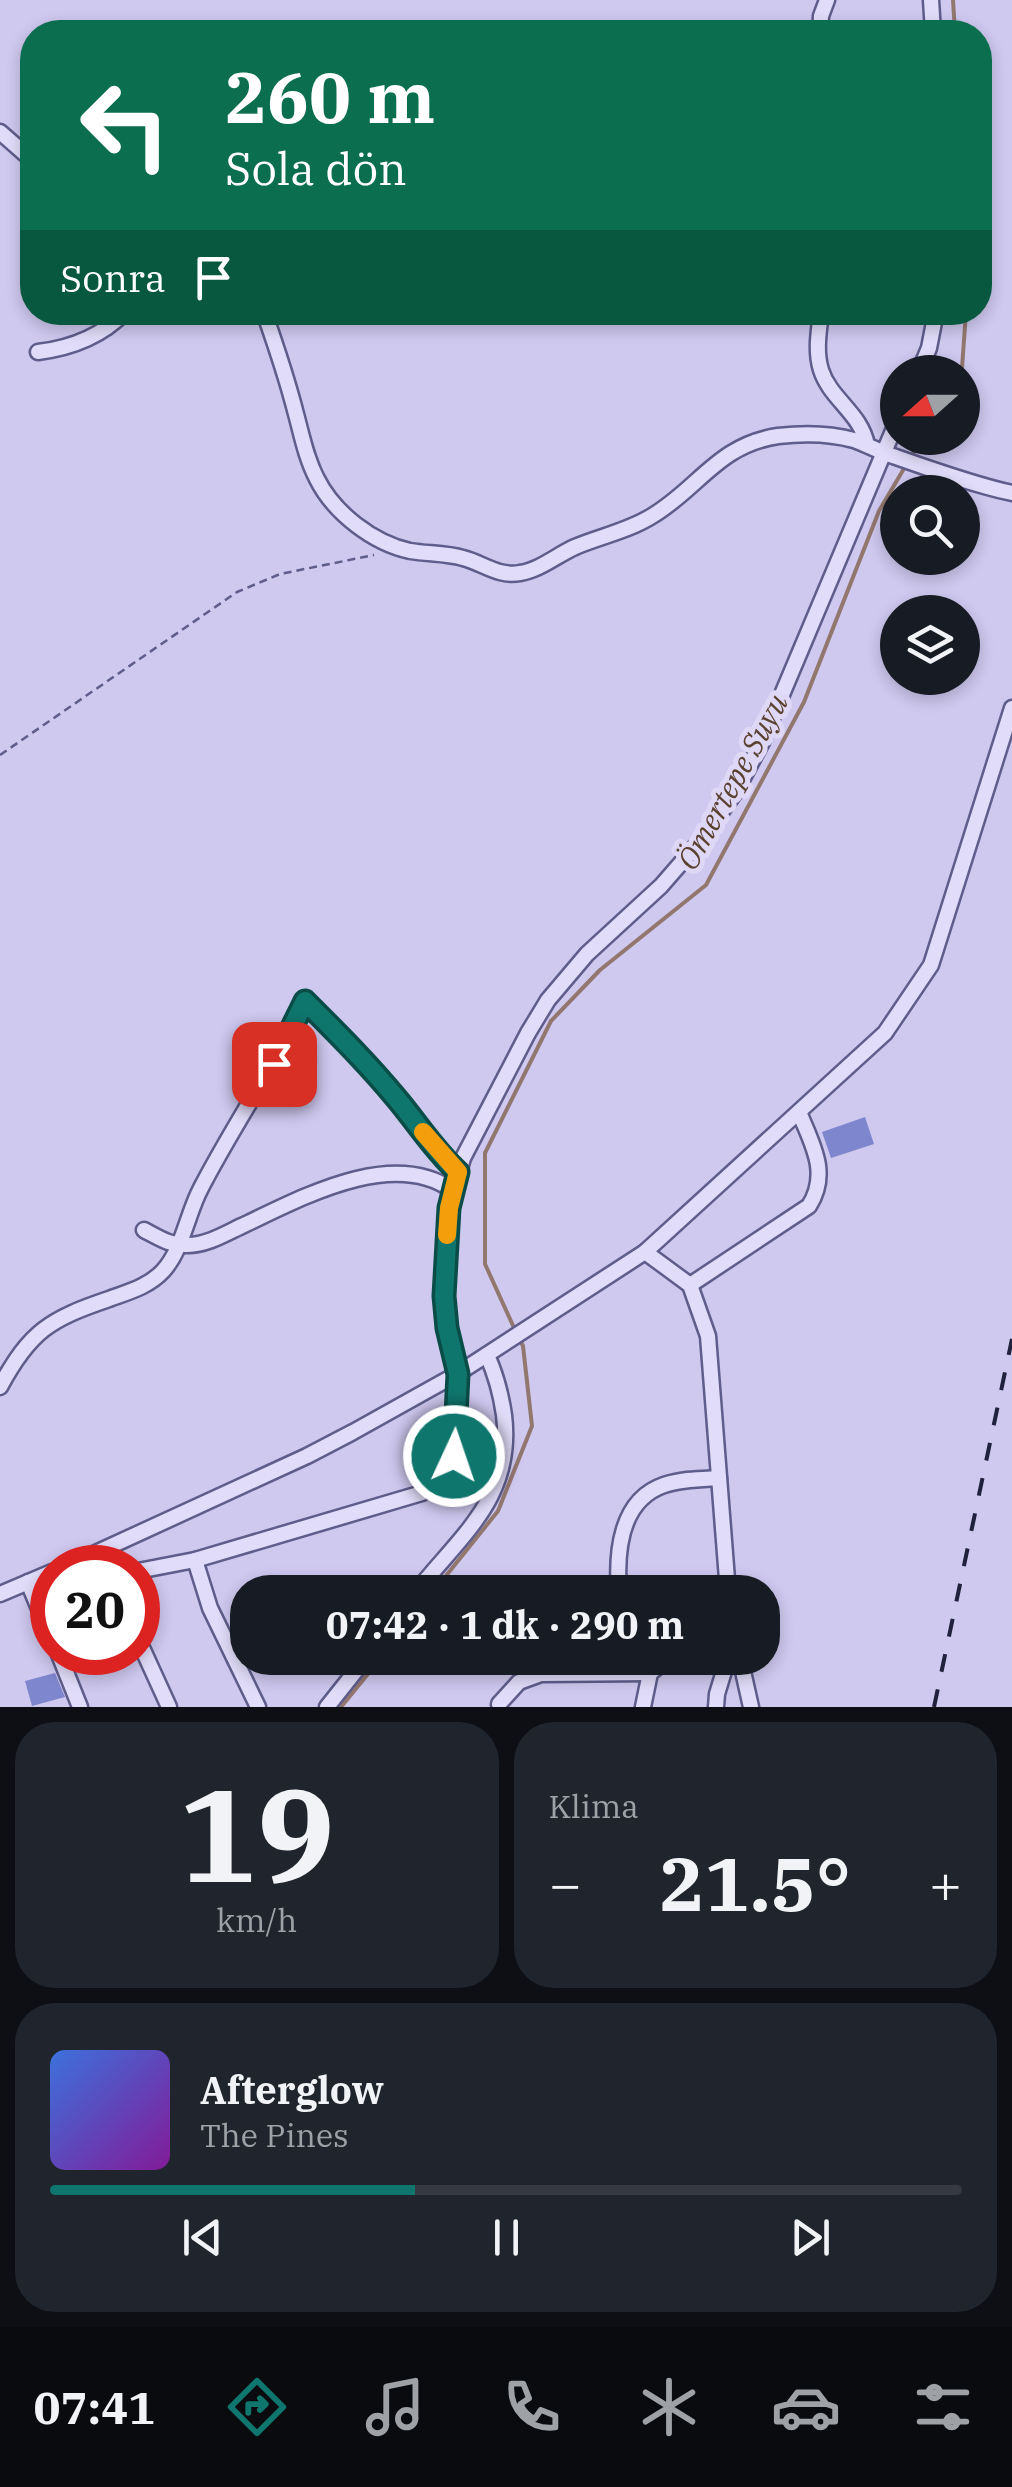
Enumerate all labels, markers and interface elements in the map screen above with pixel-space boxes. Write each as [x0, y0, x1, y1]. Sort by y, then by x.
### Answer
text: 260 m [225, 51, 435, 142]
icon: left [60, 60, 190, 190]
text: Sola dön [225, 139, 407, 197]
icon: arrive [186, 250, 241, 305]
text: Sonra [60, 253, 166, 302]
north arrow [880, 355, 980, 455]
map controls [880, 355, 980, 695]
button: search [880, 475, 980, 575]
button: layers [880, 595, 980, 695]
water label: Ömertepe Suyu [667, 686, 796, 876]
pin [232, 1022, 317, 1107]
icon: arrive [247, 1037, 302, 1092]
position arrow [402, 1404, 506, 1508]
speed limit sign: 20 [30, 1545, 160, 1675]
text: 07:42 · 1 dk · 290 m [326, 1600, 684, 1649]
text: 19 [179, 1749, 335, 1918]
text: Klima [549, 1785, 639, 1827]
text: 21.5° [660, 1834, 851, 1932]
text: − [549, 1848, 582, 1919]
text: + [929, 1848, 962, 1919]
text: km/h [216, 1899, 297, 1941]
text: Afterglow [200, 2065, 384, 2114]
text: The Pines [200, 2114, 349, 2156]
icon: previous [175, 2210, 230, 2265]
icon: pause [479, 2210, 534, 2265]
icon: next [783, 2210, 838, 2265]
icon: directions [222, 2372, 292, 2442]
icon: music [360, 2372, 430, 2442]
icon: phone [497, 2372, 567, 2442]
icon: climate [634, 2372, 704, 2442]
icon: car [771, 2372, 841, 2442]
icon: filters [908, 2372, 978, 2442]
text: 07:41 [34, 2378, 155, 2436]

